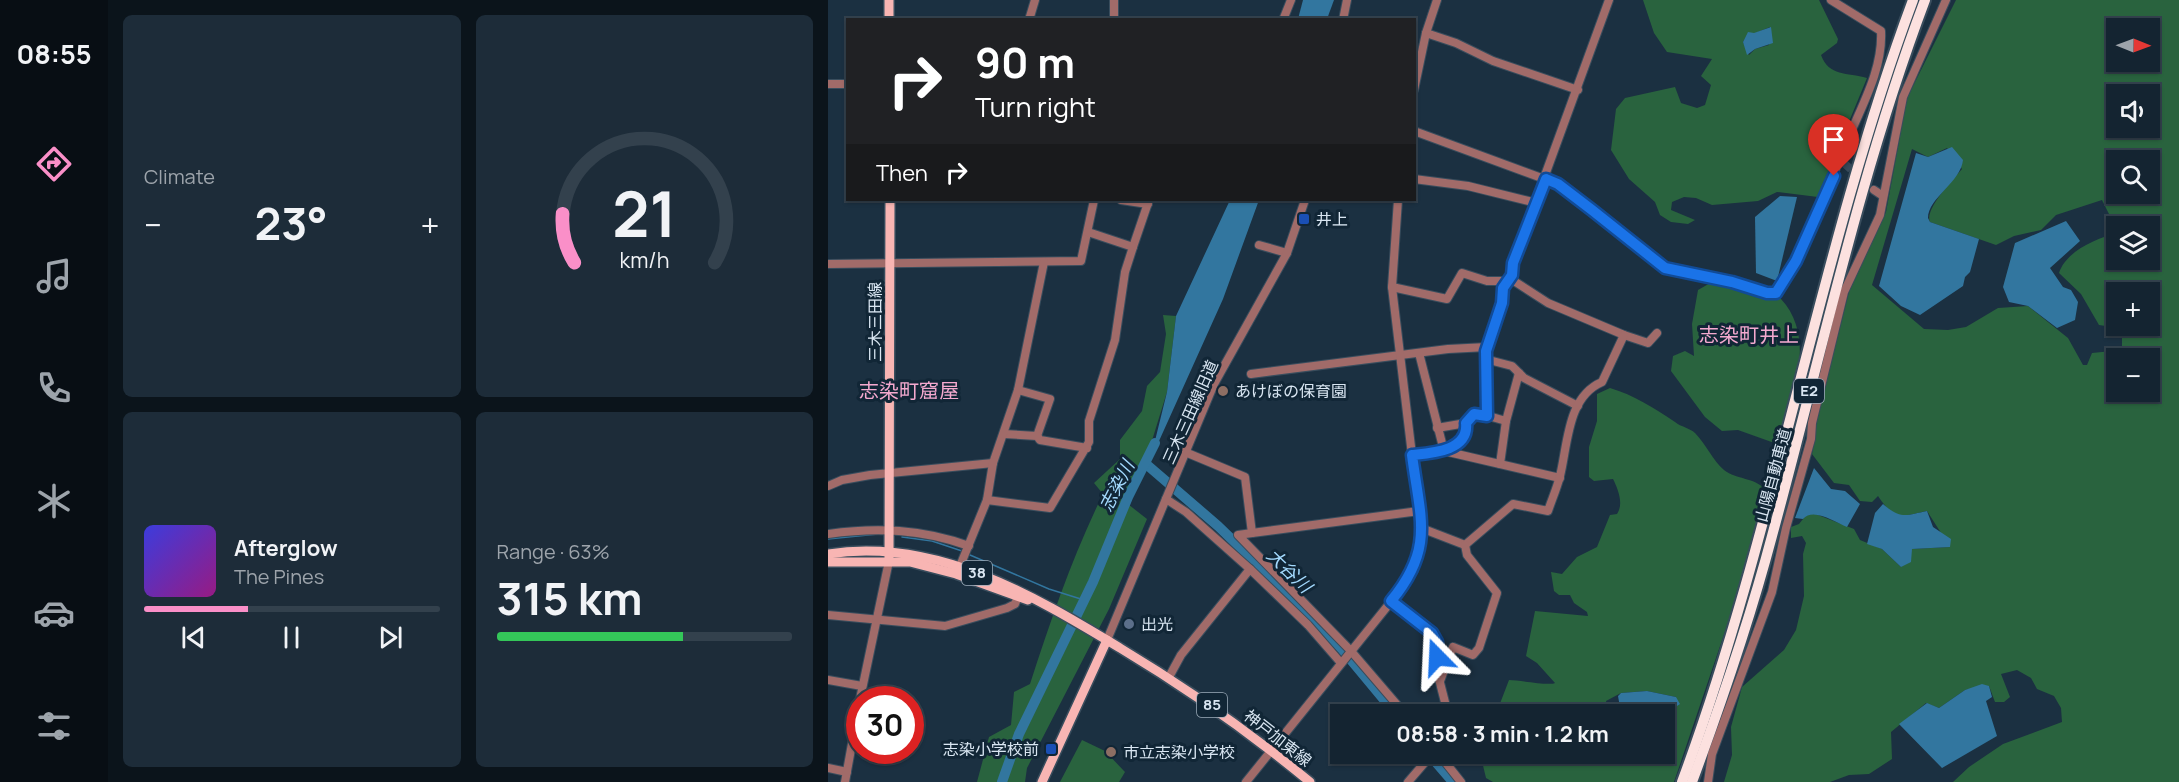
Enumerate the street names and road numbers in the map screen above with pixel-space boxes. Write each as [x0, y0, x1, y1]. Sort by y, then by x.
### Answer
street label: 三木三田線 [864, 282, 886, 362]
street label: 三木三田線旧道 [1157, 356, 1223, 468]
road number: E2 [1794, 379, 1824, 403]
street label: 山陽自動車道 [1750, 426, 1796, 524]
road number: 38 [962, 561, 992, 585]
road number: 85 [1197, 693, 1227, 717]
street label: 神戸加東線 [1240, 705, 1316, 771]

